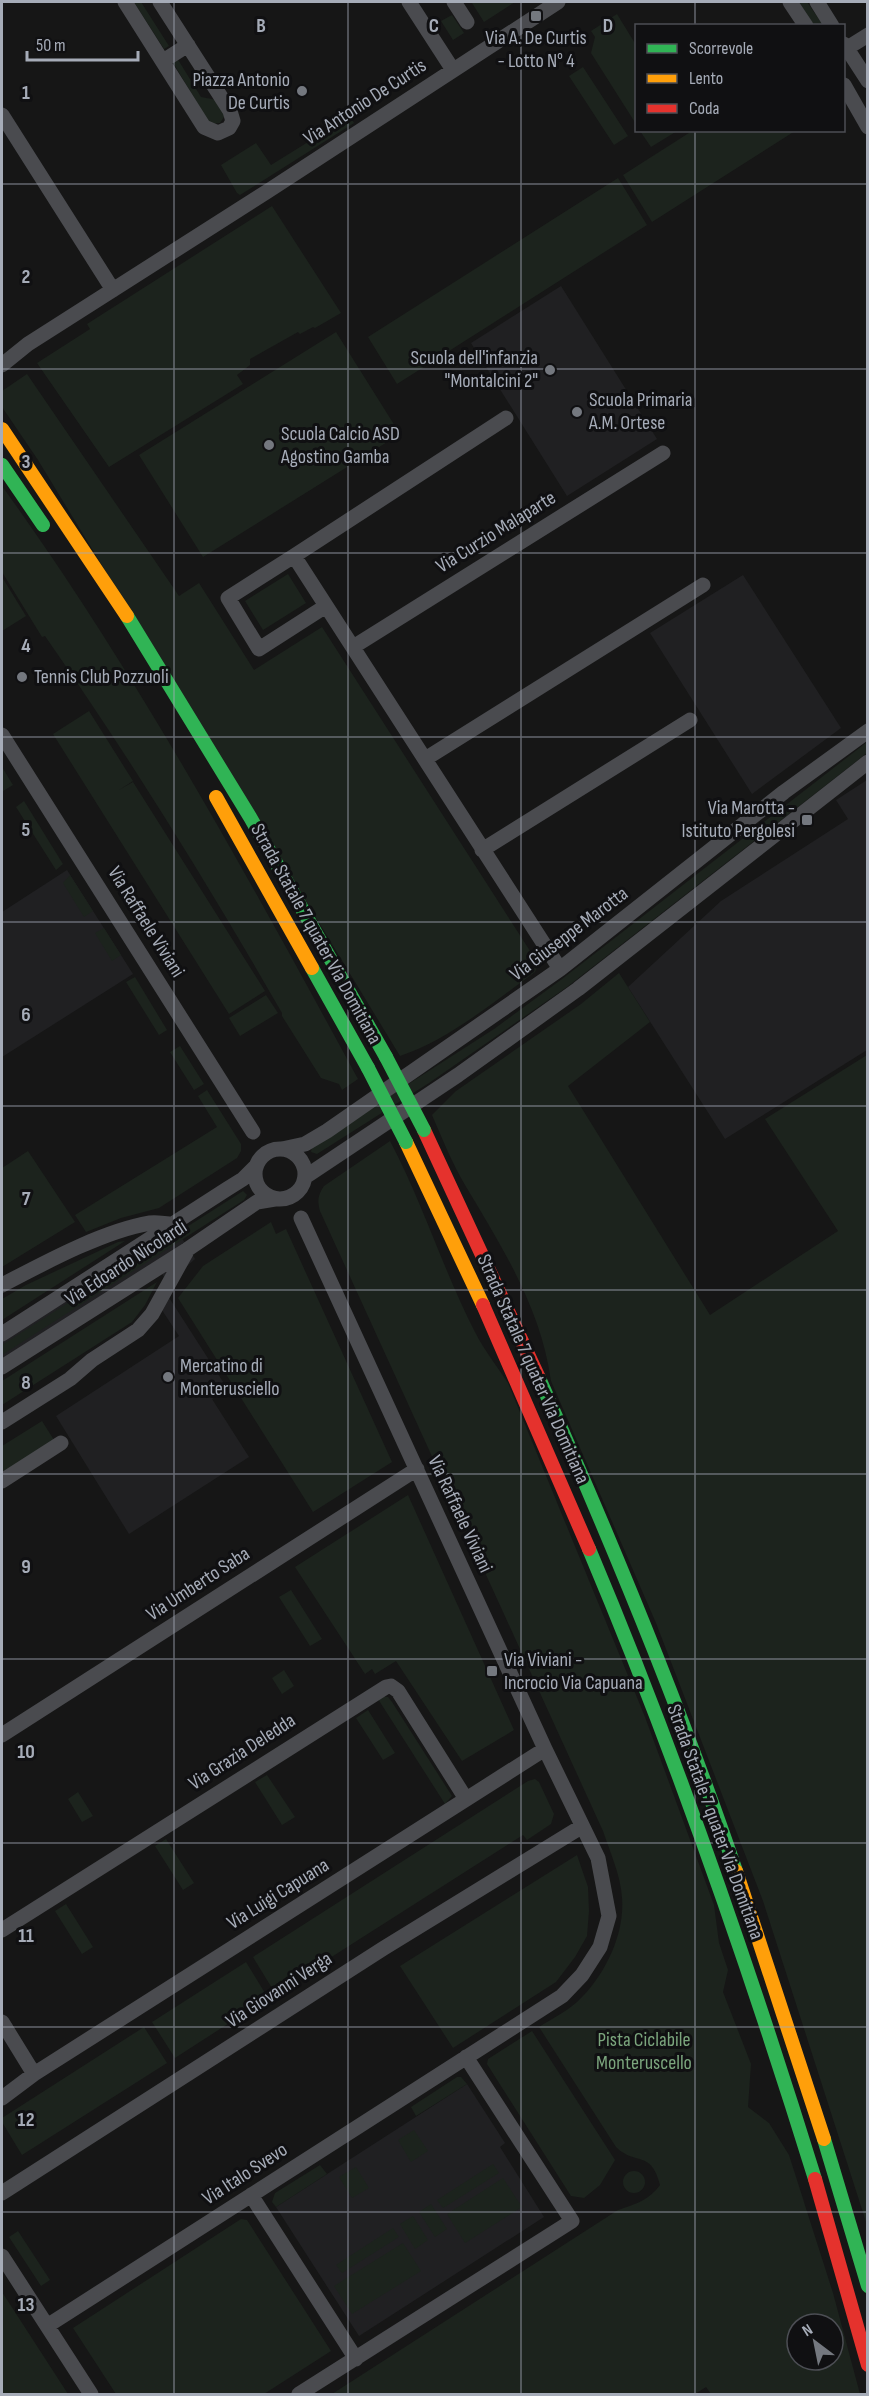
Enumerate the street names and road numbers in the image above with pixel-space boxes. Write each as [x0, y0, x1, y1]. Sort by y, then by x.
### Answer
street label: Via Antonio De Curtis [299, 53, 431, 151]
street label: Via Curzio Malaparte [432, 486, 560, 578]
street label: Strada Statale 7 quater Via Domitiana [245, 820, 387, 1048]
street label: Via Raffaele Viviani [102, 862, 190, 982]
street label: Via Giuseppe Marotta [505, 882, 633, 986]
street label: Via Edoardo Nicolardi [61, 1215, 191, 1311]
street label: Strada Statale 7 quater Via Domitiana [472, 1251, 594, 1487]
street label: Via Raffaele Viviani [422, 1452, 498, 1576]
street label: Via Umberto Saba [142, 1542, 254, 1626]
street label: Strada Statale 7 quater Via Domitiana [661, 1701, 769, 1943]
street label: Via Grazia Deledda [184, 1709, 300, 1795]
street label: Via Luigi Capuana [223, 1853, 333, 1935]
street label: Via Giovanni Verga [221, 1947, 337, 2033]
street label: Via Italo Svevo [198, 2138, 292, 2210]

